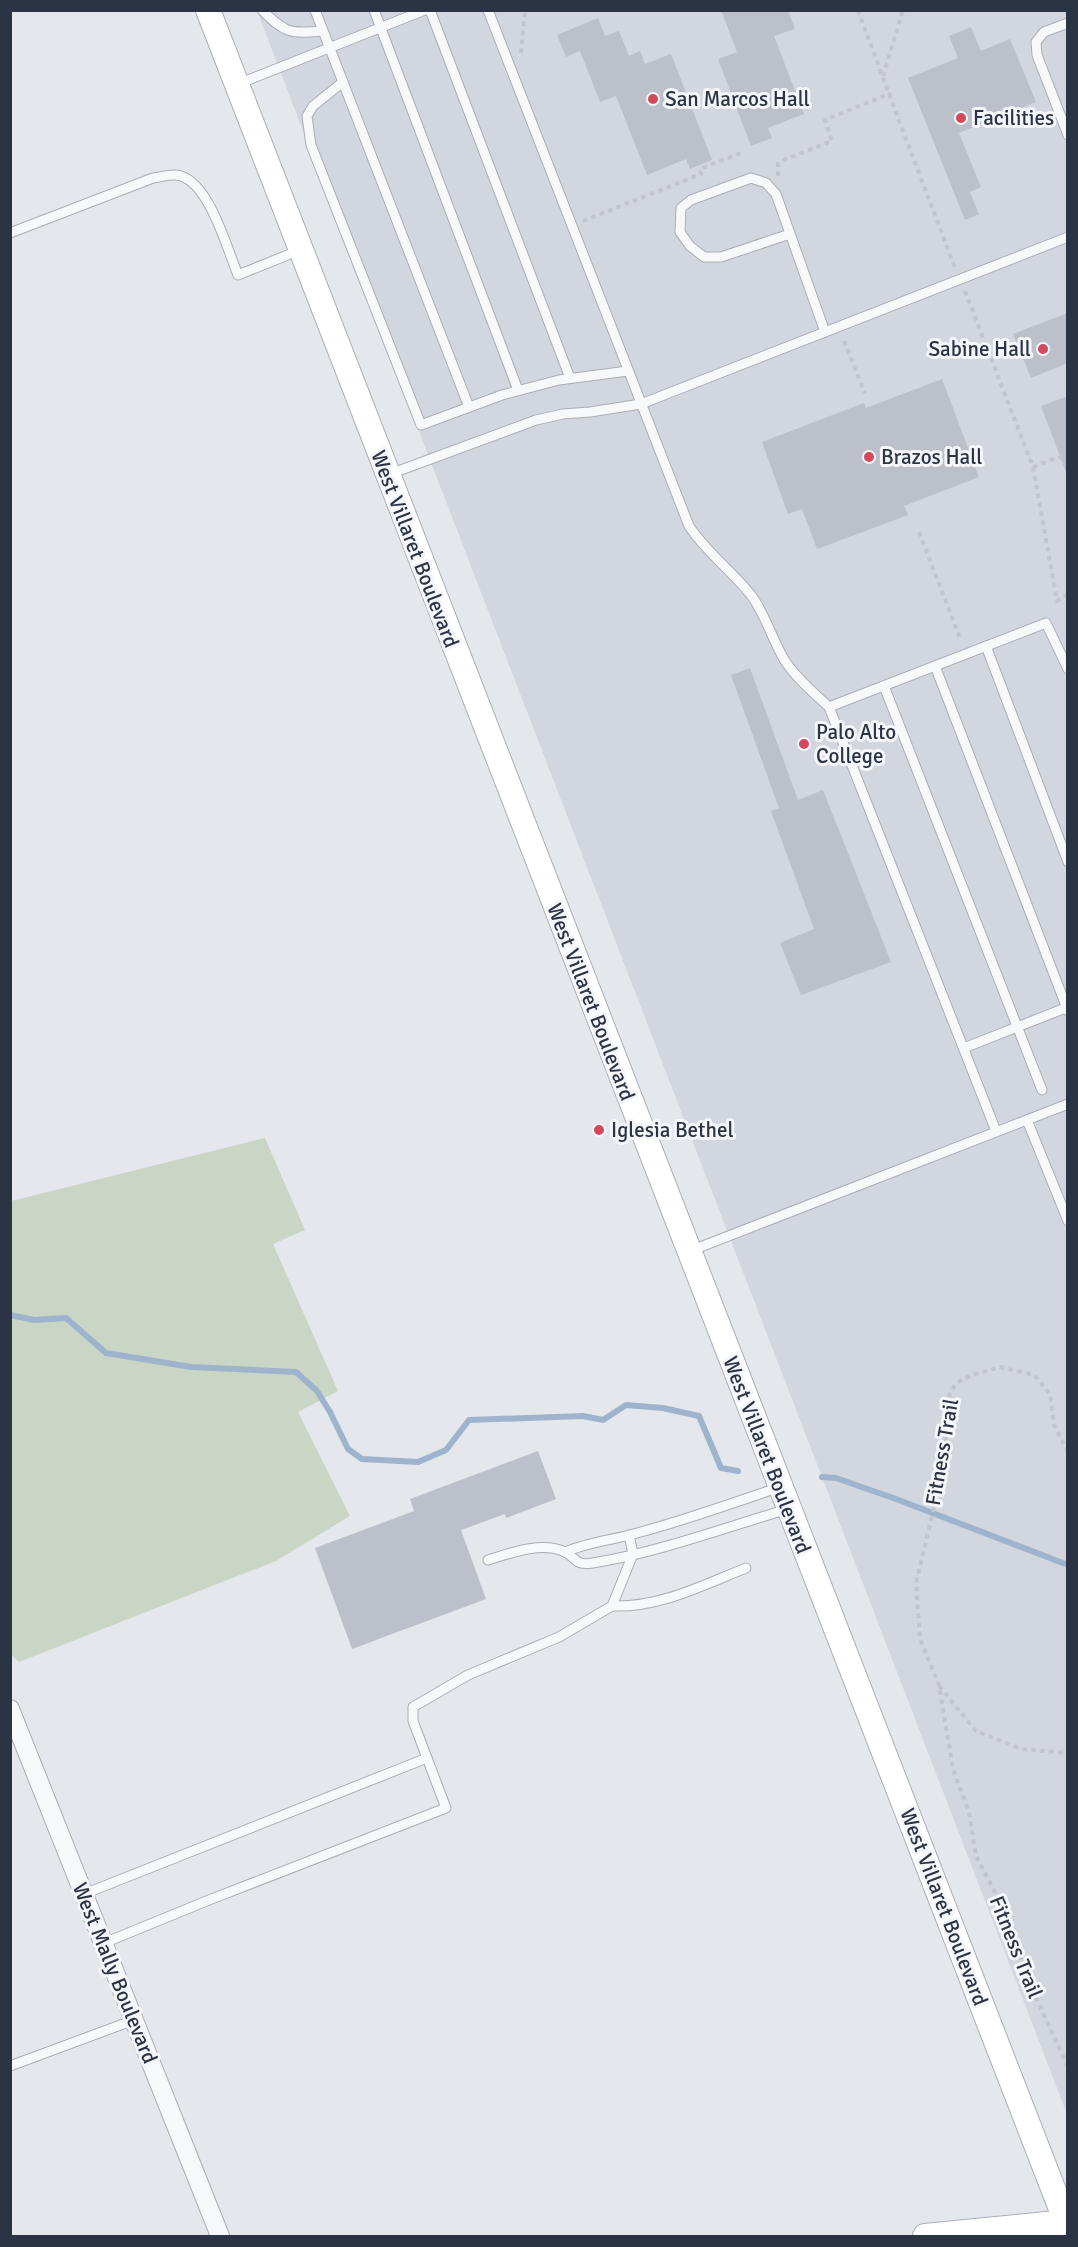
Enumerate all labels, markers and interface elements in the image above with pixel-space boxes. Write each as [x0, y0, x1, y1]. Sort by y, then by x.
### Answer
place label: San Marcos Hall [665, 86, 810, 112]
marker: San Marcos Hall [646, 92, 660, 106]
place label: Facilities [973, 105, 1054, 131]
marker: Facilities [954, 111, 968, 125]
place label: Sabine Hall [928, 336, 1031, 362]
marker: Sabine Hall [1036, 342, 1050, 356]
place label: Brazos Hall [881, 444, 982, 470]
street label: West Villaret Boulevard [365, 447, 465, 651]
marker: Brazos Hall [862, 450, 876, 464]
place label: Palo Alto College [816, 719, 896, 769]
marker: Palo Alto College [797, 737, 811, 751]
street label: West Villaret Boulevard [541, 900, 641, 1104]
place label: Iglesia Bethel [611, 1117, 734, 1143]
marker: Iglesia Bethel [592, 1123, 606, 1137]
street label: West Villaret Boulevard [717, 1353, 817, 1557]
street label: Fitness Trail [920, 1396, 964, 1508]
street label: West Villaret Boulevard [894, 1805, 994, 2009]
street label: West Mally Boulevard [67, 1879, 163, 2067]
street label: Fitness Trail [984, 1892, 1048, 2002]

